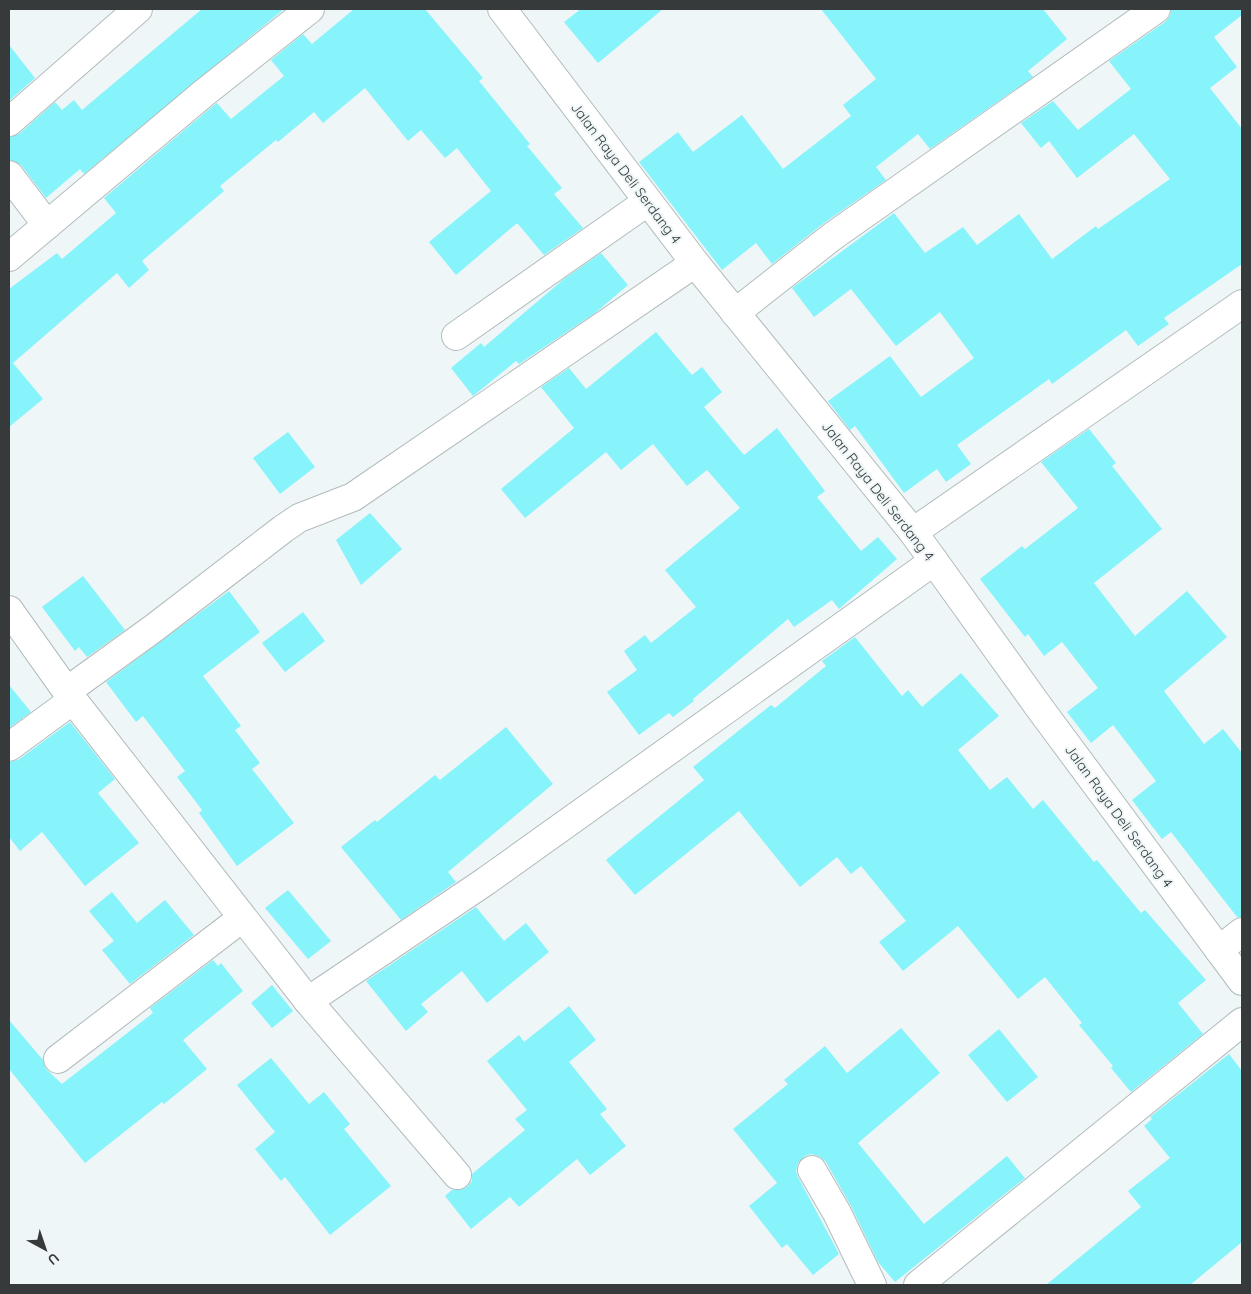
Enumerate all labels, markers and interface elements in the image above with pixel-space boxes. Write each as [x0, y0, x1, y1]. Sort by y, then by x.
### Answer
street label: Jalan Raya Deli Serdang 4 [567, 99, 685, 247]
street label: Jalan Raya Deli Serdang 4 [818, 418, 938, 564]
street label: Jalan Raya Deli Serdang 4 [1061, 741, 1177, 891]
north arrow [20, 1224, 70, 1274]
text: U [44, 1249, 63, 1269]

